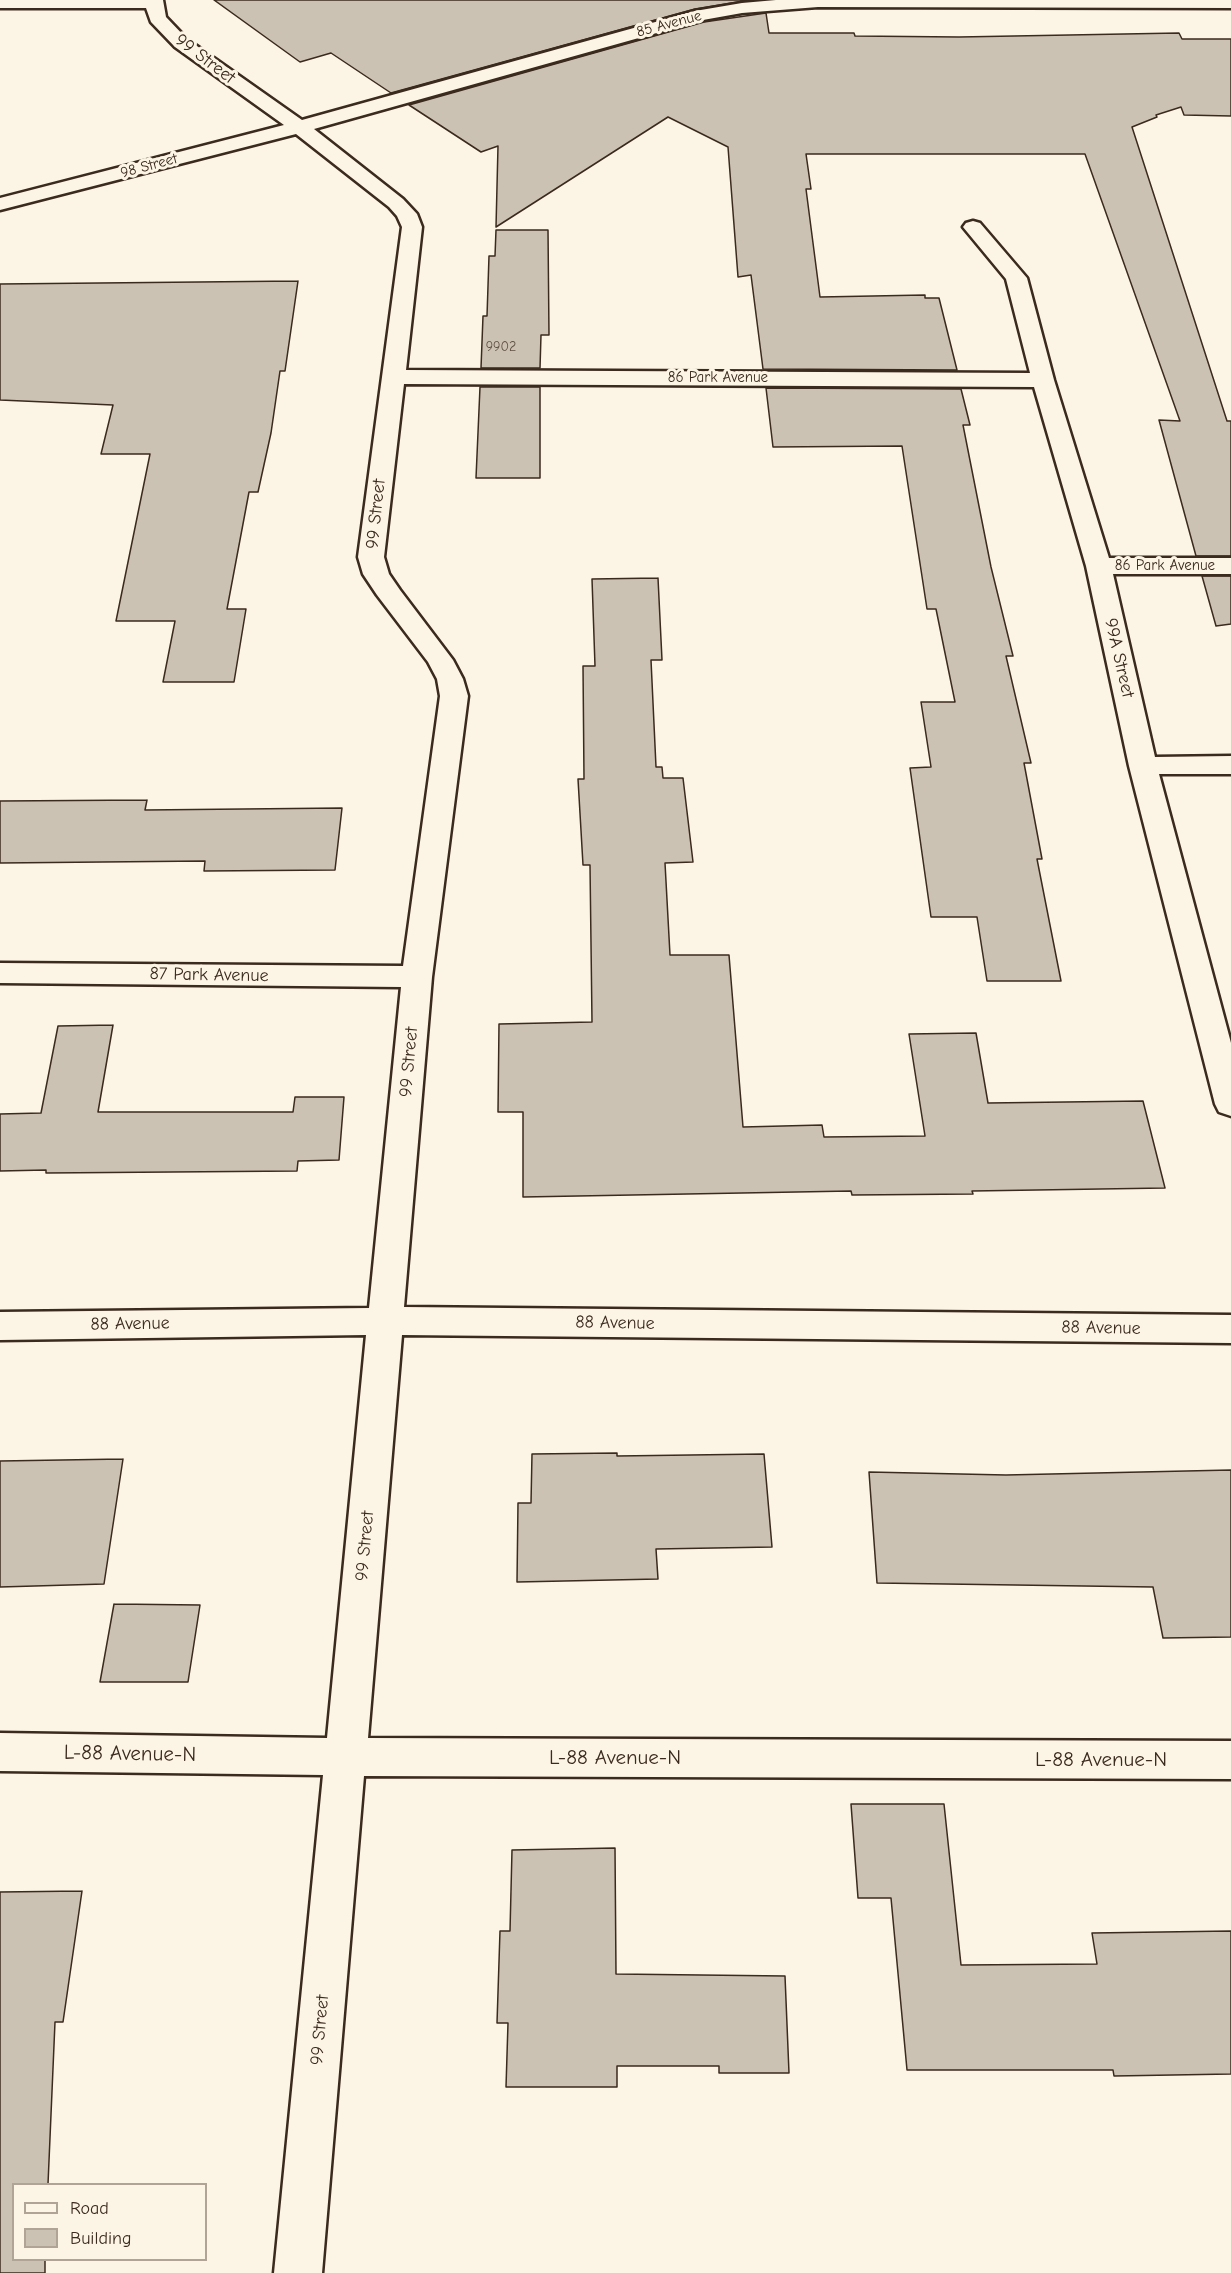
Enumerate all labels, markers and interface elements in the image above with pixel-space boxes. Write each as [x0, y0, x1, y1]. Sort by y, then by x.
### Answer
street label: 85 Avenue [635, 7, 703, 41]
street label: 99 Street [170, 29, 240, 89]
street label: 98 Street [119, 150, 179, 182]
house number: 9902 [486, 339, 516, 355]
street label: 86 Park Avenue [668, 369, 768, 387]
street label: 99 Street [362, 478, 390, 550]
street label: 86 Park Avenue [1115, 557, 1215, 575]
street label: 99A Street [1099, 616, 1139, 700]
street label: 87 Park Avenue [149, 963, 269, 987]
street label: 99 Street [395, 1026, 423, 1098]
street label: 88 Avenue [575, 1312, 655, 1334]
street label: 88 Avenue [90, 1313, 170, 1335]
street label: 88 Avenue [1061, 1317, 1141, 1339]
street label: 99 Street [351, 1510, 379, 1582]
street label: L-88 Avenue-N [64, 1740, 196, 1768]
street label: L-88 Avenue-N [549, 1745, 681, 1771]
street label: L-88 Avenue-N [1035, 1747, 1167, 1773]
street label: 99 Street [306, 1994, 334, 2066]
legend [12, 2183, 207, 2261]
text: Road [70, 2198, 109, 2219]
text: Building [70, 2228, 132, 2249]

